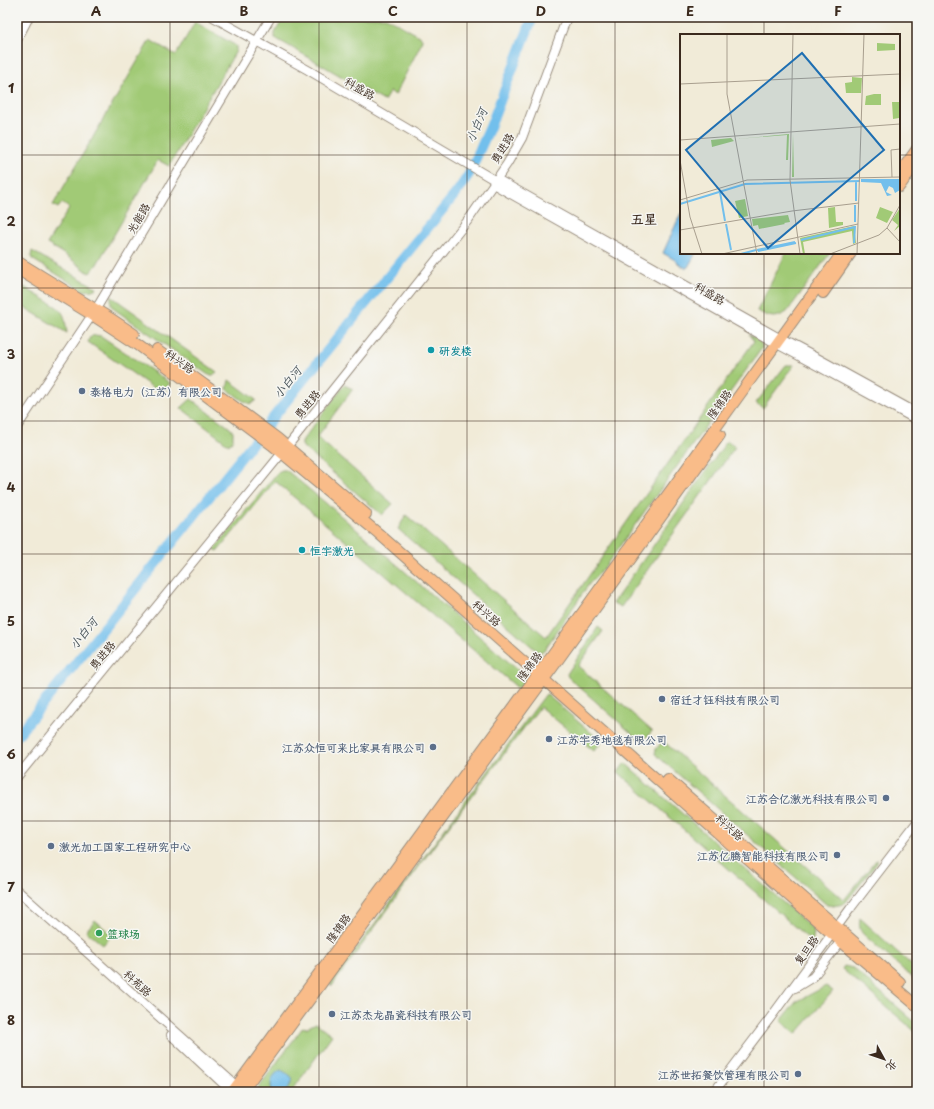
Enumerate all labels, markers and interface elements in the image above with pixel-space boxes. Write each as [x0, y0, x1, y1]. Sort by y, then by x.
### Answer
text: A [91, 1, 101, 20]
text: B [240, 1, 249, 20]
text: C [388, 1, 398, 20]
text: D [536, 1, 546, 20]
text: E [686, 1, 694, 20]
text: F [834, 1, 842, 20]
inset map [680, 34, 900, 254]
street label: 科盛路 [341, 72, 379, 104]
text: 1 [8, 78, 14, 97]
water label: 小白河 [461, 103, 492, 145]
street label: 勇进路 [486, 129, 518, 167]
street label: 光能路 [122, 199, 154, 237]
district label: 五星 [631, 209, 657, 228]
text: 2 [6, 211, 16, 230]
street label: 科盛路 [691, 277, 729, 309]
place label: 研发楼 [439, 342, 472, 359]
text: 3 [7, 344, 16, 363]
street label: 科兴路 [162, 344, 198, 378]
marker: 研发楼 [426, 345, 436, 355]
water label: 小白河 [269, 361, 307, 402]
place label: 泰格电力（江苏）有限公司 [90, 383, 222, 400]
marker: 泰格电力（江苏）有限公司 [77, 386, 87, 396]
street label: 勇进路 [290, 386, 324, 422]
street label: 隆锦路 [702, 386, 736, 422]
text: 4 [7, 477, 16, 496]
place label: 恒宇激光 [310, 542, 354, 559]
marker: 恒宇激光 [297, 545, 307, 555]
street label: 科兴路 [469, 596, 505, 630]
text: 5 [7, 611, 15, 630]
water label: 小白河 [65, 612, 103, 653]
street label: 勇进路 [85, 637, 119, 673]
street label: 隆锦路 [512, 648, 546, 684]
place label: 宿迁才钰科技有限公司 [670, 691, 780, 708]
marker: 宿迁才钰科技有限公司 [657, 694, 667, 704]
place label: 江苏宇秀地毯有限公司 [557, 731, 667, 748]
marker: 江苏宇秀地毯有限公司 [544, 734, 554, 744]
place label: 江苏众恒可来比家具有限公司 [282, 739, 425, 756]
marker: 江苏众恒可来比家具有限公司 [428, 742, 438, 752]
text: 6 [6, 744, 16, 763]
place label: 江苏合亿激光科技有限公司 [746, 790, 878, 807]
marker: 江苏合亿激光科技有限公司 [881, 793, 891, 803]
street label: 科兴路 [712, 810, 748, 844]
place label: 激光加工国家工程研究中心 [59, 838, 191, 855]
marker: 激光加工国家工程研究中心 [46, 841, 56, 851]
place label: 江苏亿腾智能科技有限公司 [697, 847, 829, 864]
marker: 江苏亿腾智能科技有限公司 [832, 850, 842, 860]
text: 7 [7, 877, 15, 896]
street label: 隆锦路 [321, 910, 355, 946]
place label: 篮球场 [107, 925, 140, 942]
marker: 篮球场 [94, 928, 104, 938]
street label: 复旦路 [789, 932, 823, 968]
street label: 科苑路 [120, 966, 156, 1000]
place label: 江苏杰龙晶瓷科技有限公司 [340, 1006, 472, 1023]
marker: 江苏杰龙晶瓷科技有限公司 [327, 1009, 337, 1019]
text: 8 [7, 1010, 15, 1029]
north arrow [864, 1039, 904, 1079]
text: 北 [882, 1056, 902, 1075]
place label: 江苏世拓餐饮管理有限公司 [658, 1066, 790, 1083]
marker: 江苏世拓餐饮管理有限公司 [793, 1069, 803, 1079]

